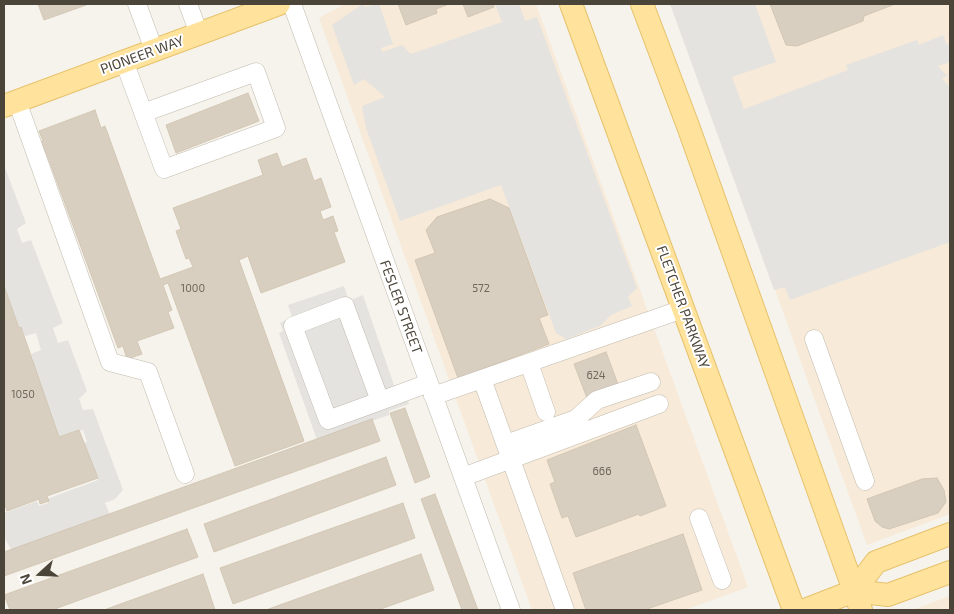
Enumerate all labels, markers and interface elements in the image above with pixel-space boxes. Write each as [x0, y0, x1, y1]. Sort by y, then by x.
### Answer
street label: PIONEER WAY [98, 32, 186, 78]
street label: FLETCHER PARKWAY [653, 243, 713, 371]
street label: FESLER STREET [376, 258, 426, 356]
house number: 1000 [181, 281, 205, 295]
house number: 572 [472, 281, 490, 295]
house number: 624 [586, 368, 606, 382]
house number: 1050 [11, 387, 35, 401]
house number: 666 [593, 464, 611, 478]
north arrow [15, 549, 65, 599]
text: N [16, 572, 35, 587]

